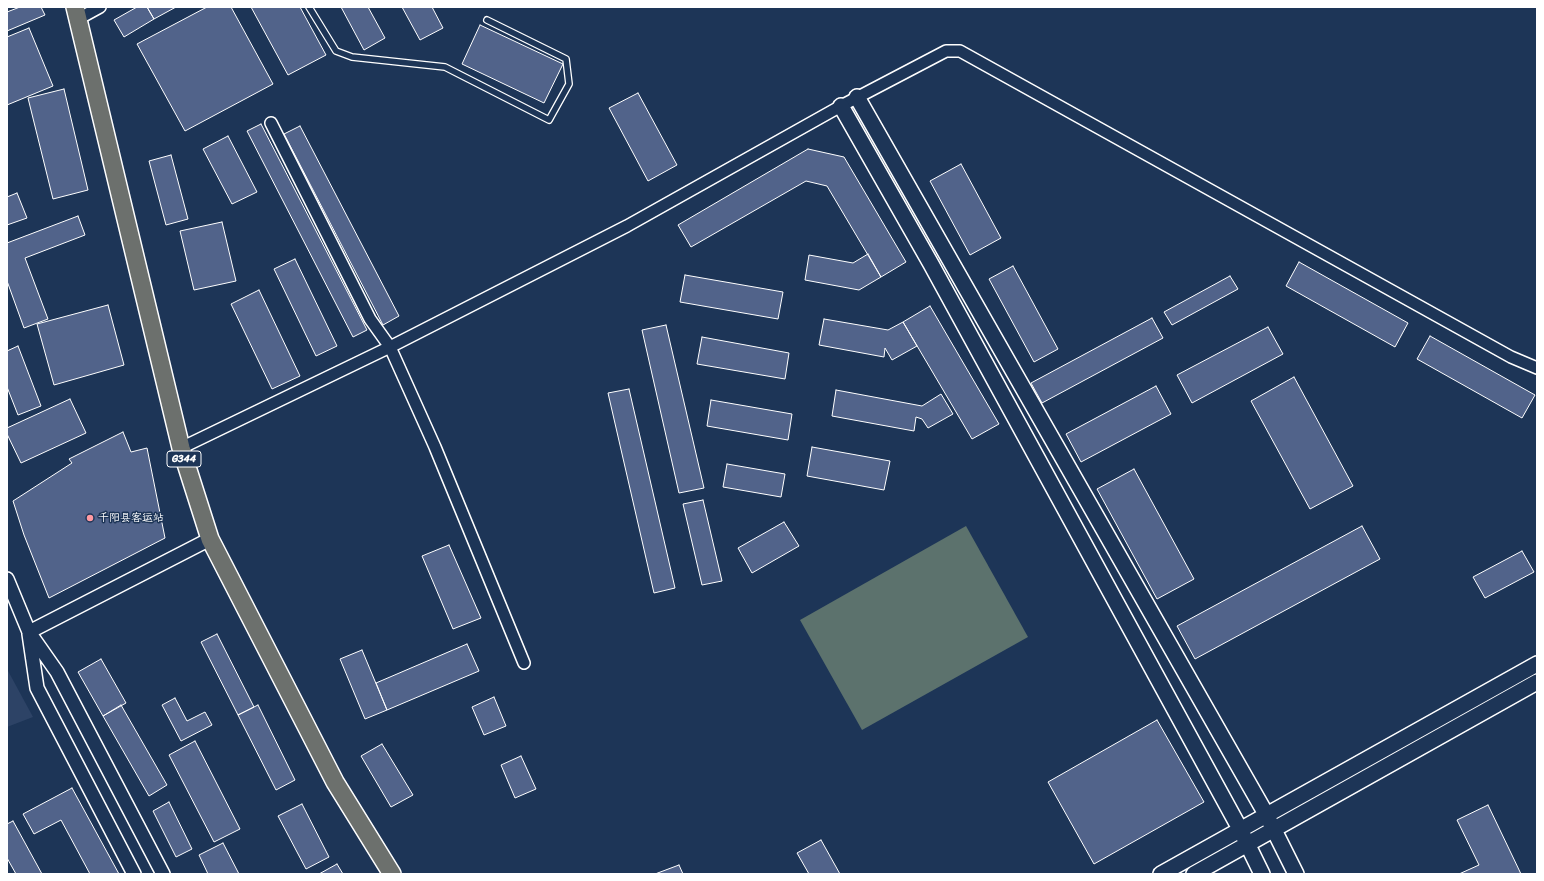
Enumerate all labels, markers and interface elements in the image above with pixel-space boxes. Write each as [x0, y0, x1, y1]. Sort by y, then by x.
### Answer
road number: G344 [167, 451, 201, 467]
place label: 千阳县客运站 [98, 511, 164, 525]
marker: 千阳县客运站 [85, 513, 95, 523]

